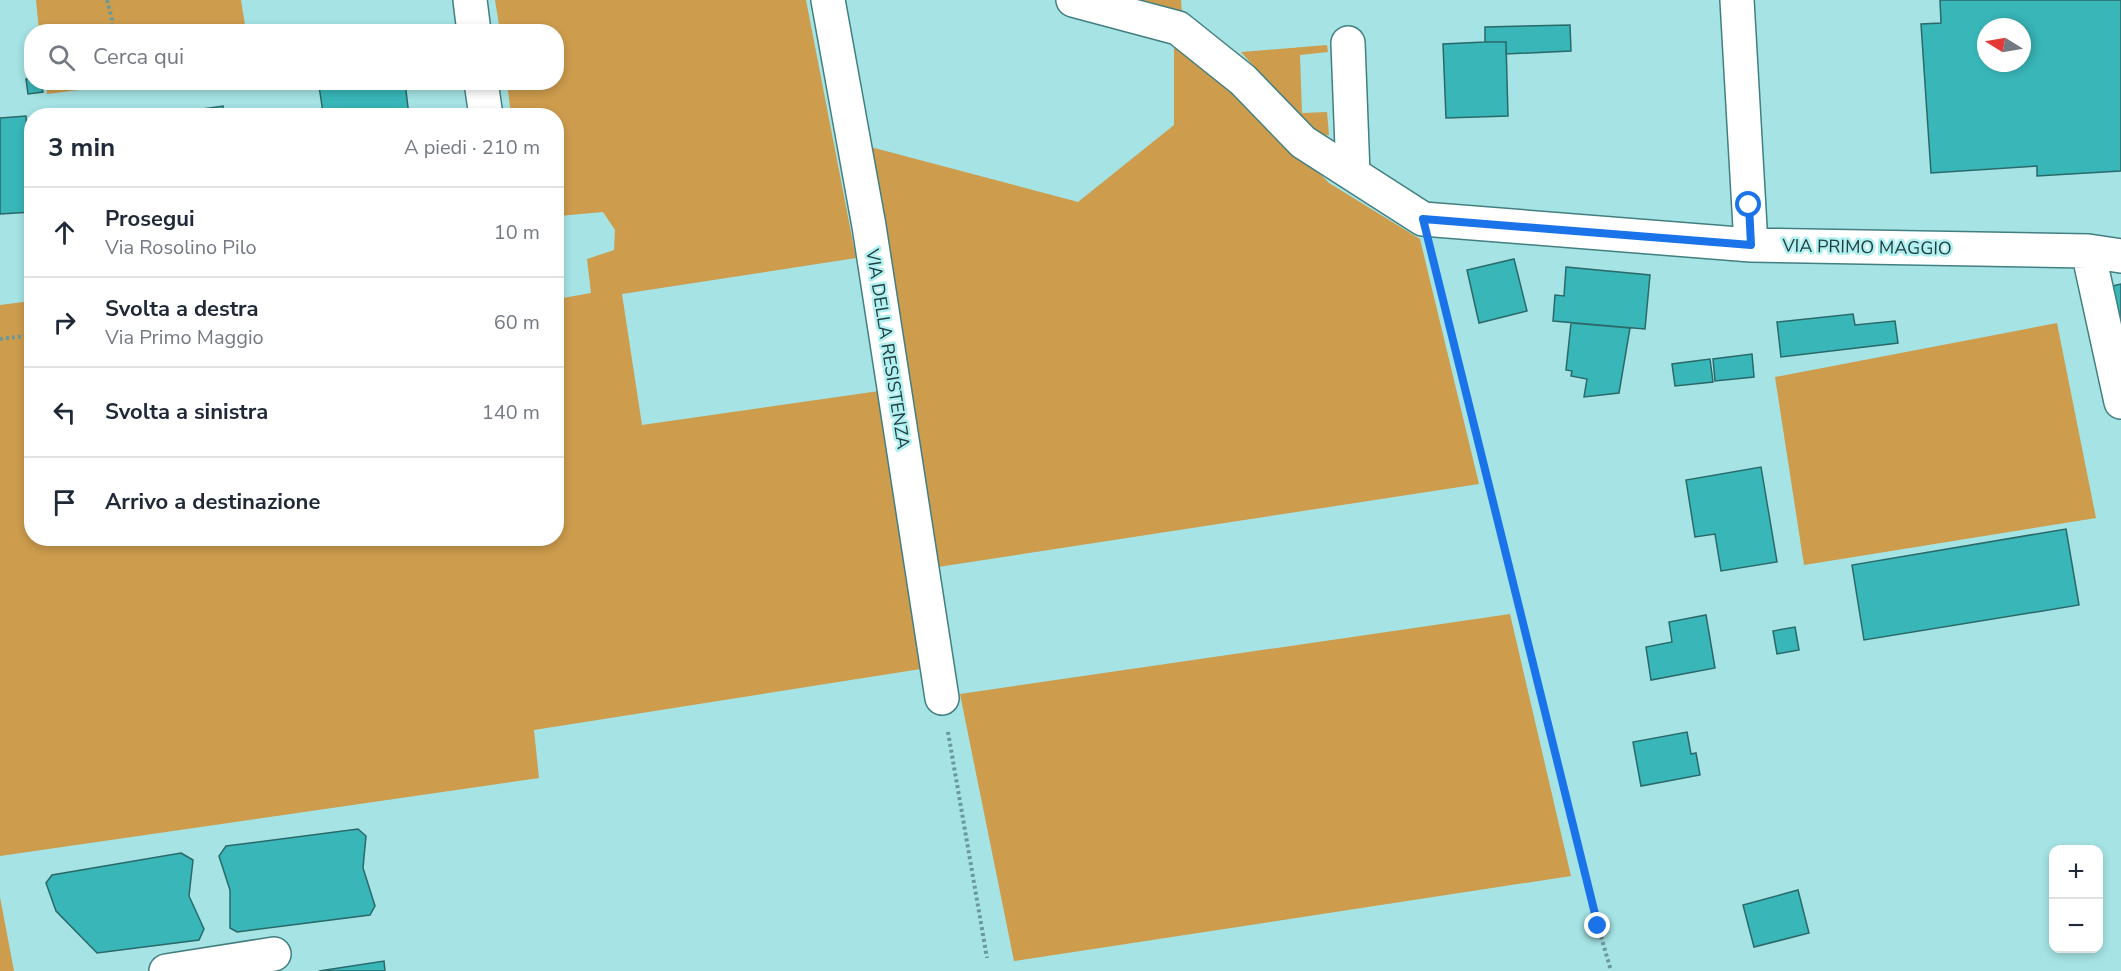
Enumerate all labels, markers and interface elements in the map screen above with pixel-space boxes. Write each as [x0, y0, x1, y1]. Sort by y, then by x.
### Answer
north arrow [1977, 18, 2031, 72]
search box [24, 24, 564, 90]
icon: search [45, 41, 78, 74]
text: Cerca qui [93, 42, 184, 72]
text: 3 min [48, 130, 115, 165]
text: A piedi · 210 m [404, 134, 540, 161]
route start [1735, 191, 1761, 217]
text: Prosegui [105, 204, 195, 234]
icon: ahead [48, 216, 81, 249]
text: 10 m [494, 219, 540, 246]
text: Via Rosolino Pilo [105, 234, 257, 261]
street label: VIA PRIMO MAGGIO [1781, 234, 1952, 260]
street label: VIA DELLA RESISTENZA [860, 246, 916, 451]
text: Svolta a destra [105, 294, 259, 324]
icon: right [48, 306, 81, 339]
text: 60 m [494, 309, 540, 336]
text: Via Primo Maggio [105, 324, 264, 351]
icon: left [48, 396, 81, 429]
text: Svolta a sinistra [105, 397, 268, 427]
text: 140 m [482, 399, 540, 426]
icon: arrive [48, 486, 81, 519]
text: Arrivo a destinazione [105, 487, 320, 517]
map controls [2049, 845, 2103, 953]
button: + [2049, 845, 2103, 899]
button: − [2049, 899, 2103, 953]
route end [1584, 912, 1610, 938]

